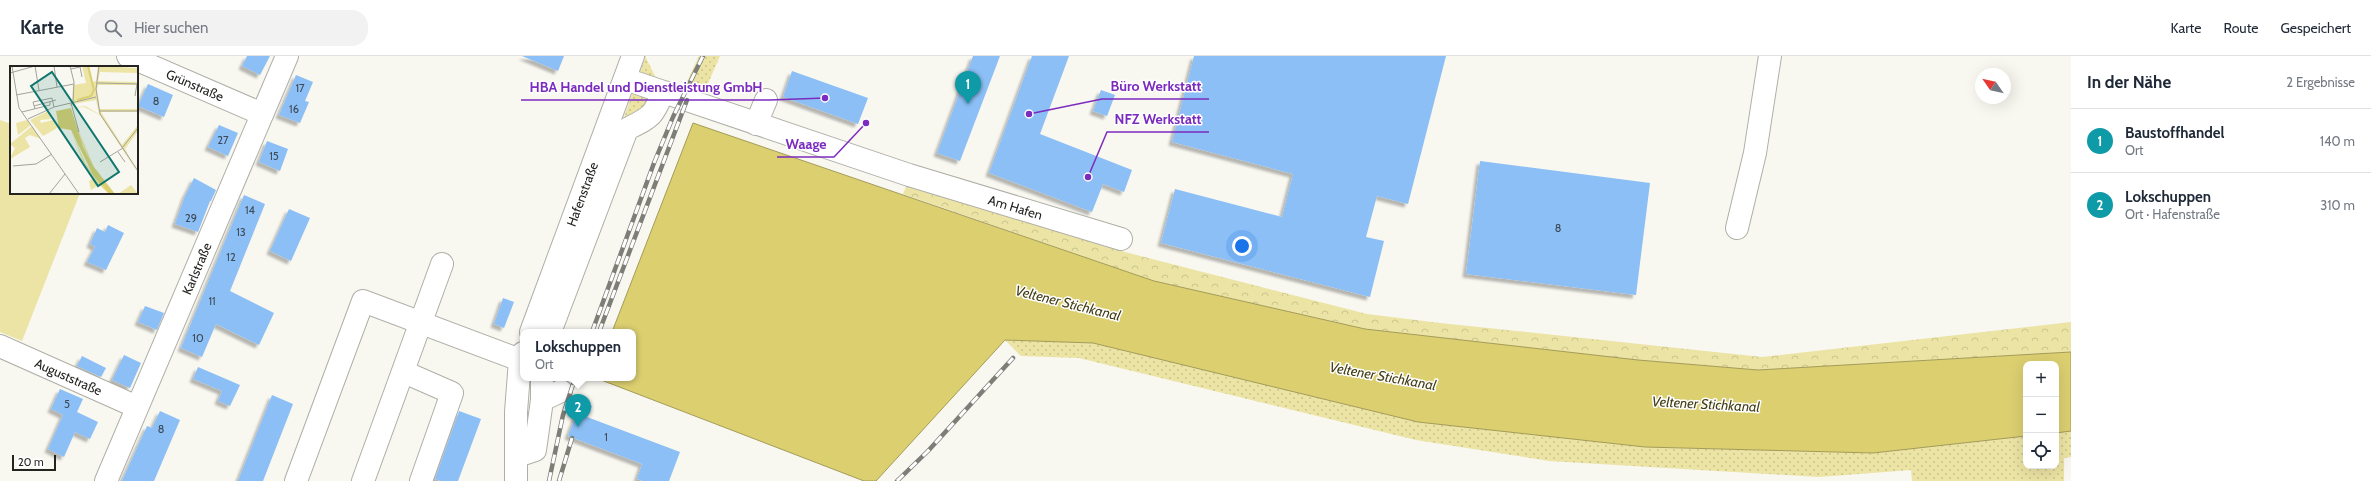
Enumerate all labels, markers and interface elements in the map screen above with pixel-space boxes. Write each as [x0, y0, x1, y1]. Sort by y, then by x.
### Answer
search box [88, 10, 368, 46]
text: Karte [20, 16, 64, 39]
icon: search [102, 17, 124, 39]
text: Hier suchen [134, 19, 208, 37]
text: Karte [2171, 19, 2201, 37]
text: Route [2223, 19, 2259, 37]
text: Gespeichert [2281, 19, 2351, 37]
inset map [10, 66, 138, 194]
street label: Grünstraße [164, 66, 226, 105]
north arrow [1975, 68, 2011, 104]
pin: 1 [955, 71, 981, 104]
text: In der Nähe [2087, 72, 2171, 92]
callout: Büro Werkstatt [1102, 73, 1209, 99]
callout: HBA Handel und Dienstleistung GmbH [521, 74, 770, 100]
text: 2 Ergebnisse [2286, 74, 2355, 90]
text: Büro Werkstatt [1111, 77, 1202, 95]
text: HBA Handel und Dienstleistung GmbH [529, 78, 763, 96]
house number: 17 [295, 81, 305, 95]
house number: 8 [153, 94, 159, 108]
house number: 16 [289, 102, 299, 116]
callout: NFZ Werkstatt [1107, 106, 1209, 132]
text: NFZ Werkstatt [1115, 110, 1202, 128]
text: Baustoffhandel [2125, 124, 2225, 142]
callout: Waage [777, 131, 834, 157]
house number: 27 [217, 133, 229, 147]
text: 1 [2098, 133, 2102, 149]
text: 140 m [2320, 133, 2355, 149]
text: Waage [785, 135, 827, 153]
text: Ort [2125, 142, 2143, 158]
house number: 15 [269, 149, 279, 163]
street label: Hafenstraße [563, 159, 601, 229]
text: Lokschuppen [2125, 188, 2211, 206]
street label: Am Hafen [986, 191, 1044, 223]
text: 2 [2097, 197, 2103, 213]
text: 310 m [2320, 197, 2355, 213]
house number: 14 [245, 203, 256, 217]
text: Ort · Hafenstraße [2125, 206, 2220, 222]
house number: 29 [185, 211, 197, 225]
house number: 8 [1555, 221, 1561, 235]
house number: 13 [236, 225, 246, 239]
your location [1232, 236, 1252, 256]
street label: Karlstraße [178, 240, 215, 297]
house number: 12 [226, 250, 236, 264]
water label: Veltener Stichkanal [1013, 281, 1123, 325]
house number: 11 [208, 294, 216, 308]
popup [520, 329, 636, 381]
house number: 10 [192, 331, 204, 345]
text: Lokschuppen [535, 338, 621, 356]
street label: Auguststraße [32, 355, 105, 399]
text: Ort [535, 356, 553, 372]
water label: Veltener Stichkanal [1328, 358, 1438, 394]
map controls [2023, 361, 2059, 469]
button: + [2023, 361, 2059, 397]
water label: Veltener Stichkanal [1652, 392, 1761, 416]
pin: 2 [565, 394, 591, 427]
house number: 5 [64, 397, 70, 411]
button: − [2023, 397, 2059, 433]
house number: 8 [158, 422, 164, 436]
house number: 1 [604, 430, 608, 444]
button: locate [2023, 433, 2059, 469]
scale bar [12, 453, 56, 472]
text: 20 m [18, 455, 44, 469]

